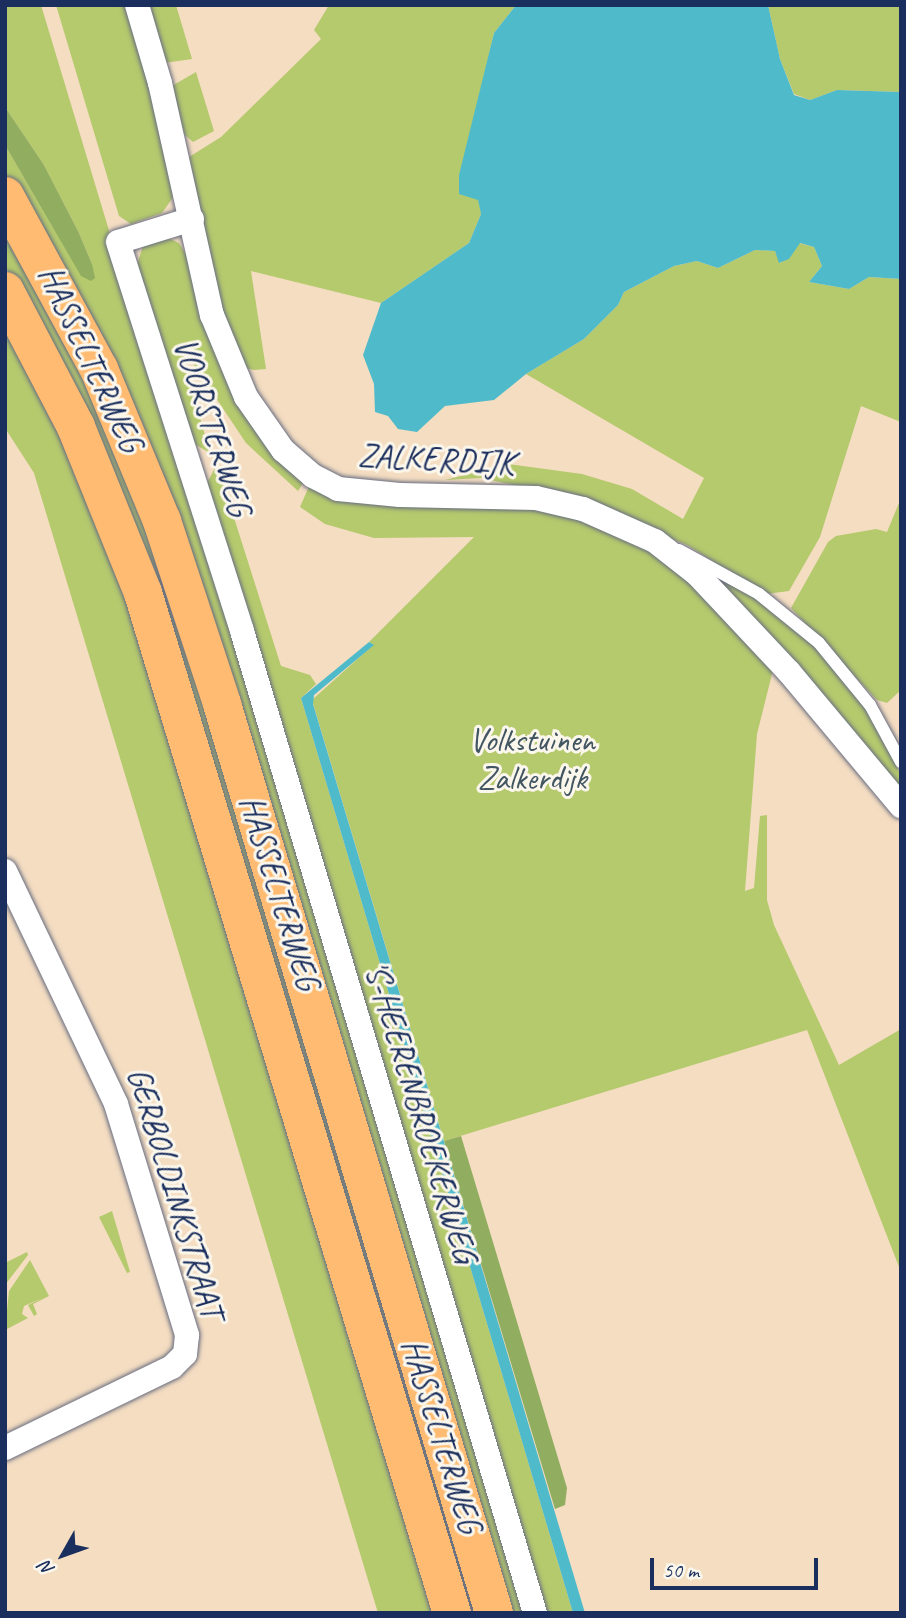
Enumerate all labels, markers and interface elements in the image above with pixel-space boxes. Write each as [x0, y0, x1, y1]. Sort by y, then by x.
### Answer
street label: HASSELTERWEG [30, 260, 150, 458]
street label: VOORSTERWEG [165, 333, 259, 521]
street label: ZALKERDIJK [357, 436, 515, 484]
park label: Volkstuinen Zalkerdijk [469, 721, 595, 799]
street label: HASSELTERWEG [231, 791, 327, 995]
street label: 'S-HEERENBROEKERWEG [355, 957, 485, 1267]
street label: GERBOLDINKSTRAAT [118, 1063, 232, 1323]
street label: HASSELTERWEG [393, 1334, 489, 1538]
north arrow [28, 1520, 98, 1590]
scale bar [654, 1544, 822, 1588]
text: N [34, 1556, 60, 1581]
text: 50 m [663, 1557, 699, 1583]

